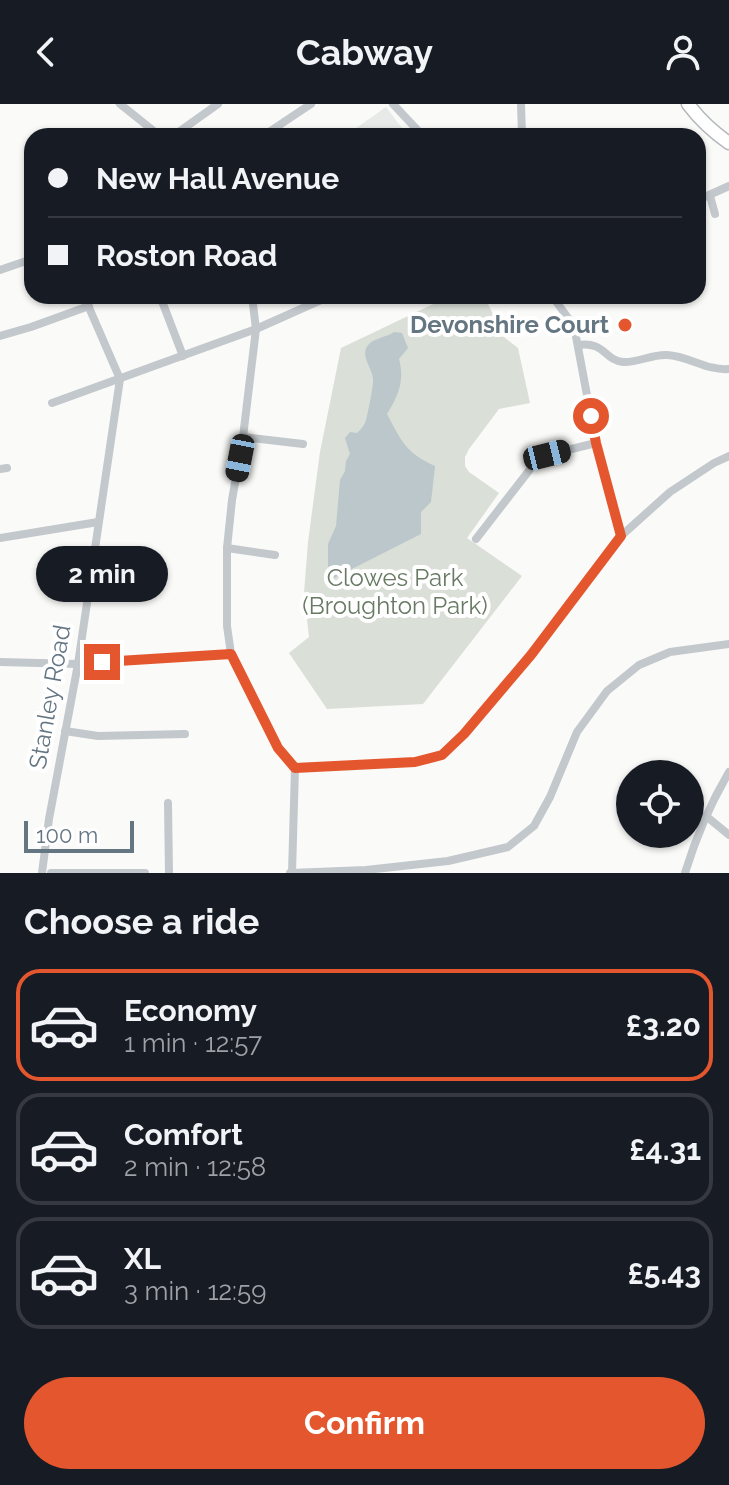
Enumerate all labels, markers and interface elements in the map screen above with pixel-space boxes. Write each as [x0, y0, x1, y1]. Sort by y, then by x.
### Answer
icon: back [24, 30, 68, 74]
icon: person [661, 30, 705, 74]
text: Cabway [296, 31, 433, 73]
text: New Hall Avenue [96, 161, 339, 196]
text: Roston Road [96, 238, 277, 273]
place label: Devonshire Court [410, 310, 609, 339]
marker: Devonshire Court [616, 316, 634, 334]
route start [573, 398, 609, 434]
car [224, 432, 256, 484]
car [521, 438, 573, 472]
callout: 2 min [36, 546, 168, 602]
text: 2 min [68, 559, 136, 589]
park label: Clowes Park (Broughton Park) [302, 563, 488, 620]
street label: Stanley Road [23, 623, 76, 771]
route end [84, 644, 120, 680]
map controls [616, 760, 704, 848]
button: locate [616, 760, 704, 848]
scale bar [24, 817, 134, 853]
text: 100 m [36, 822, 98, 848]
text: Choose a ride [24, 900, 259, 942]
icon: car [28, 989, 100, 1061]
text: Economy [124, 993, 257, 1028]
text: £3.20 [626, 1008, 701, 1043]
text: 1 min · 12:57 [124, 1028, 262, 1058]
icon: car [28, 1113, 100, 1185]
text: Comfort [124, 1117, 243, 1152]
text: £4.31 [629, 1132, 701, 1167]
text: 2 min · 12:58 [124, 1152, 266, 1182]
icon: car [28, 1237, 100, 1309]
text: XL [124, 1241, 161, 1276]
text: £5.43 [627, 1256, 701, 1291]
text: 3 min · 12:59 [124, 1276, 266, 1306]
button: Confirm [24, 1377, 705, 1469]

